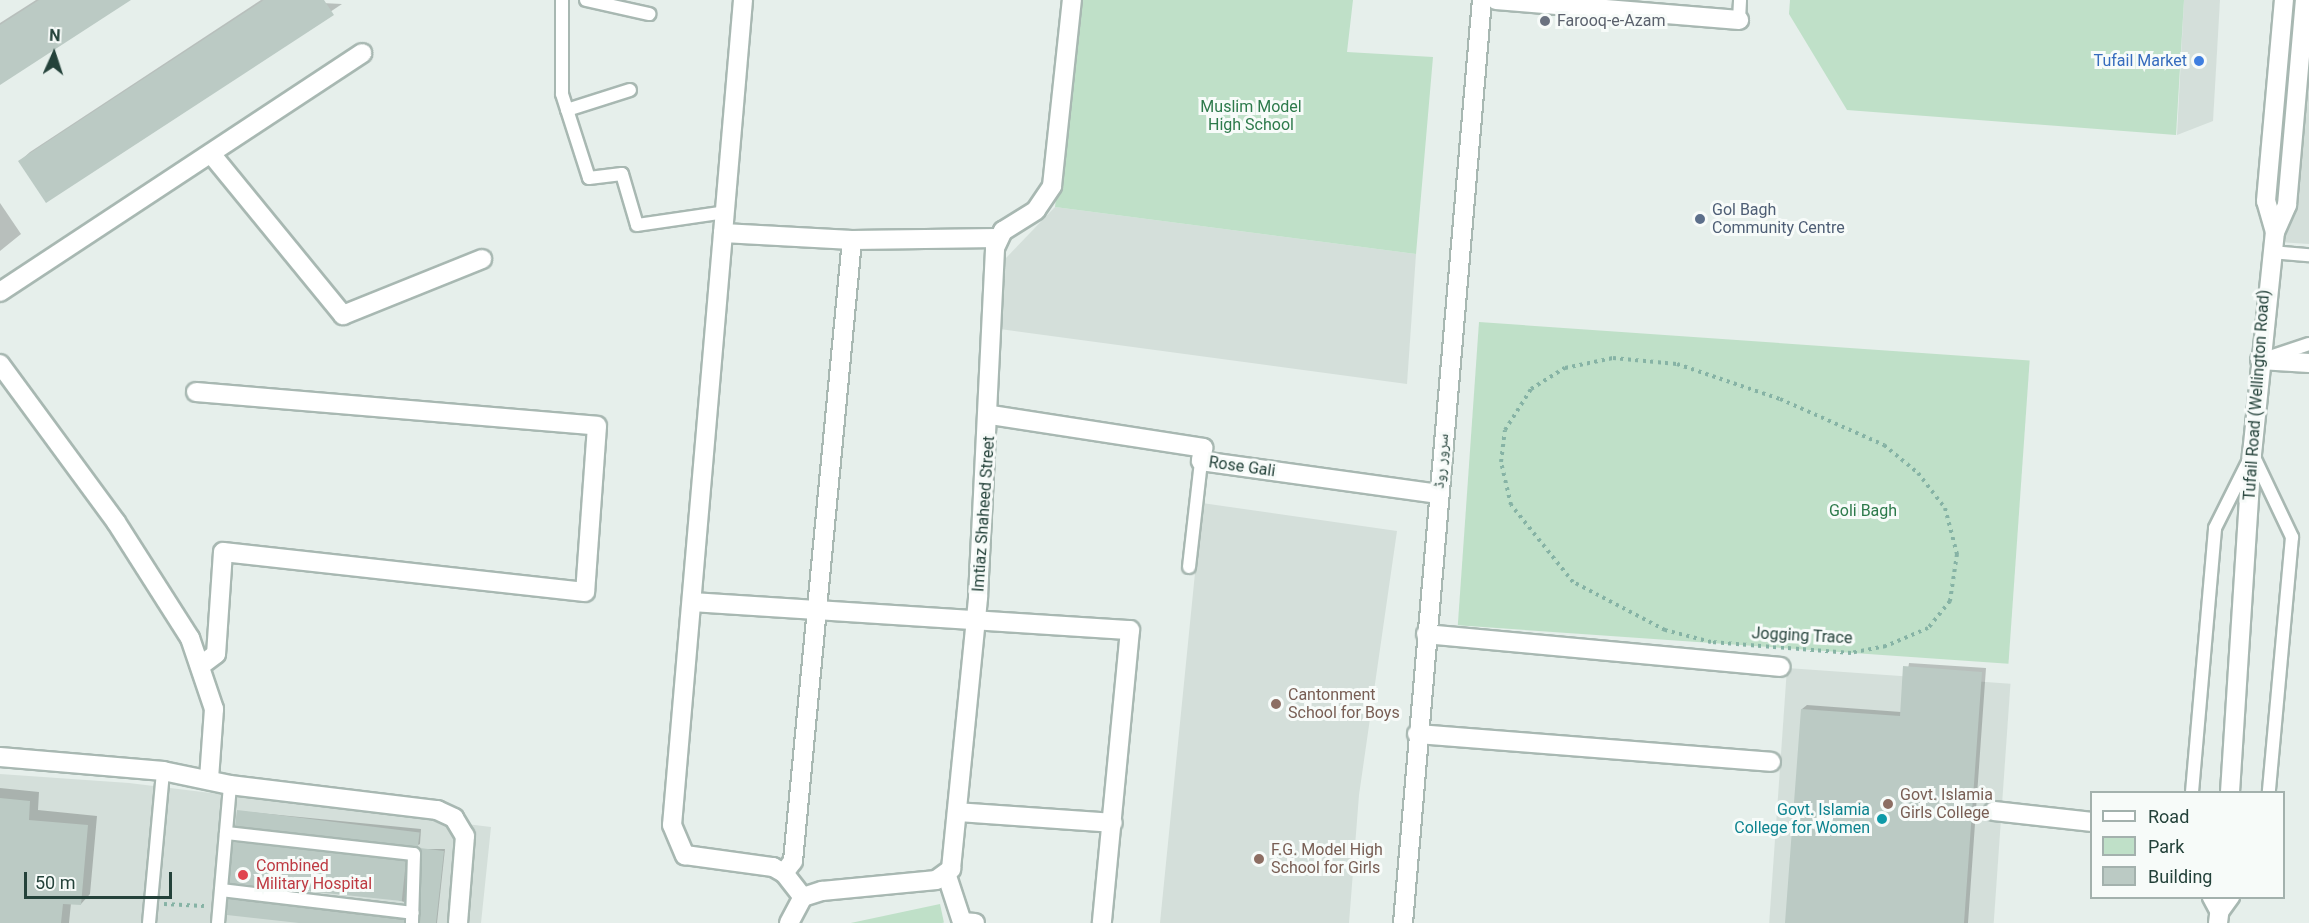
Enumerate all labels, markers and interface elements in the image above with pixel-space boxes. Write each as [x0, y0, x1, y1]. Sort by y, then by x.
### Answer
place label: Farooq-e-Azam [1557, 11, 1665, 31]
marker: Farooq-e-Azam [1538, 14, 1552, 28]
north arrow [24, 24, 84, 84]
text: N [49, 26, 61, 45]
place label: Tufail Market [2094, 51, 2187, 71]
marker: Tufail Market [2192, 54, 2206, 68]
park label: Muslim Model High School [1200, 97, 1302, 135]
place label: Gol Bagh Community Centre [1712, 200, 1845, 238]
marker: Gol Bagh Community Centre [1693, 212, 1707, 226]
street label: Tufail Road (Wellington Road) [2240, 289, 2274, 501]
street label: سرور روڈ [1429, 433, 1453, 489]
street label: Imtiaz Shaheed Street [969, 435, 999, 593]
street label: Rose Gali [1207, 453, 1277, 481]
park label: Goli Bagh [1829, 501, 1897, 521]
street label: Jogging Trace [1751, 624, 1853, 648]
place label: Cantonment School for Boys [1288, 685, 1400, 723]
marker: Cantonment School for Boys [1269, 697, 1283, 711]
place label: Govt. Islamia Girls College [1900, 785, 1993, 823]
legend [2090, 791, 2285, 899]
marker: Govt. Islamia Girls College [1881, 797, 1895, 811]
place label: Govt. Islamia College for Women [1734, 800, 1870, 838]
text: Road [2148, 806, 2189, 827]
marker: Govt. Islamia College for Women [1875, 812, 1889, 826]
text: Park [2148, 836, 2184, 857]
place label: F.G. Model High School for Girls [1271, 840, 1383, 878]
marker: F.G. Model High School for Girls [1252, 852, 1266, 866]
place label: Combined Military Hospital [256, 856, 372, 894]
scale bar [27, 860, 176, 898]
marker: Combined Military Hospital [234, 866, 252, 884]
text: Building [2148, 866, 2212, 887]
text: 50 m [35, 872, 75, 893]

